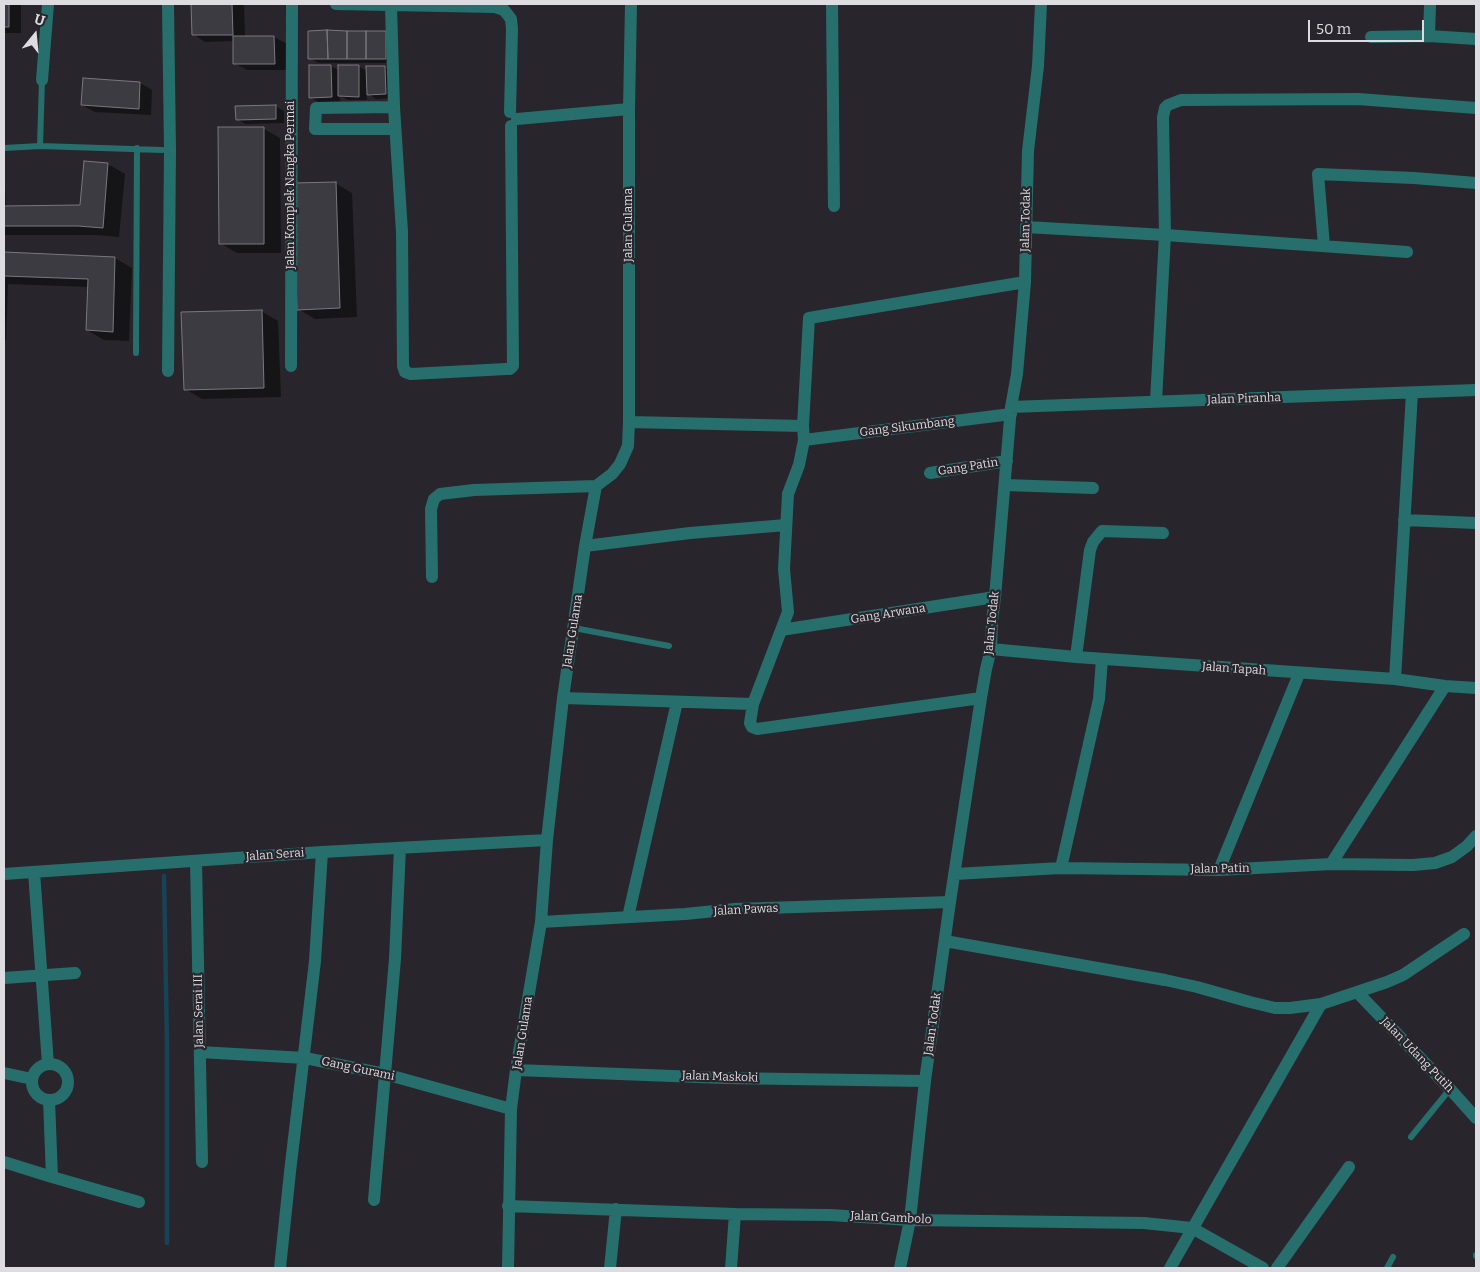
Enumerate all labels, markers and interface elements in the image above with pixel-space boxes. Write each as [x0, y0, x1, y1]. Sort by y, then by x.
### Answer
north arrow [10, 10, 60, 60]
scale bar [1310, 10, 1426, 42]
text: U [32, 11, 47, 30]
text: 50 m [1316, 20, 1351, 38]
street label: Jalan Komplek Nangka Permai [284, 101, 298, 269]
street label: Jalan Gulama [622, 188, 636, 262]
street label: Jalan Todak [1018, 188, 1034, 252]
street label: Jalan Piranha [1207, 391, 1281, 407]
street label: Gang Sikumbang [859, 414, 955, 440]
street label: Gang Patin [937, 455, 999, 479]
street label: Jalan Todak [982, 591, 1002, 655]
street label: Jalan Gulama [560, 593, 586, 669]
street label: Gang Arwana [849, 601, 927, 627]
street label: Jalan Tapah [1201, 660, 1267, 678]
street label: Jalan Serai [245, 846, 305, 864]
street label: Jalan Patin [1190, 861, 1250, 877]
street label: Jalan Pawas [713, 901, 779, 919]
street label: Jalan Serai III [191, 974, 207, 1048]
street label: Jalan Todak [921, 991, 945, 1057]
street label: Jalan Gulama [510, 995, 536, 1071]
street label: Jalan Udang Putih [1377, 1014, 1457, 1096]
street label: Gang Gurami [320, 1054, 396, 1084]
street label: Jalan Maskoki [682, 1068, 758, 1086]
street label: Jalan Gambolo [850, 1209, 932, 1227]

